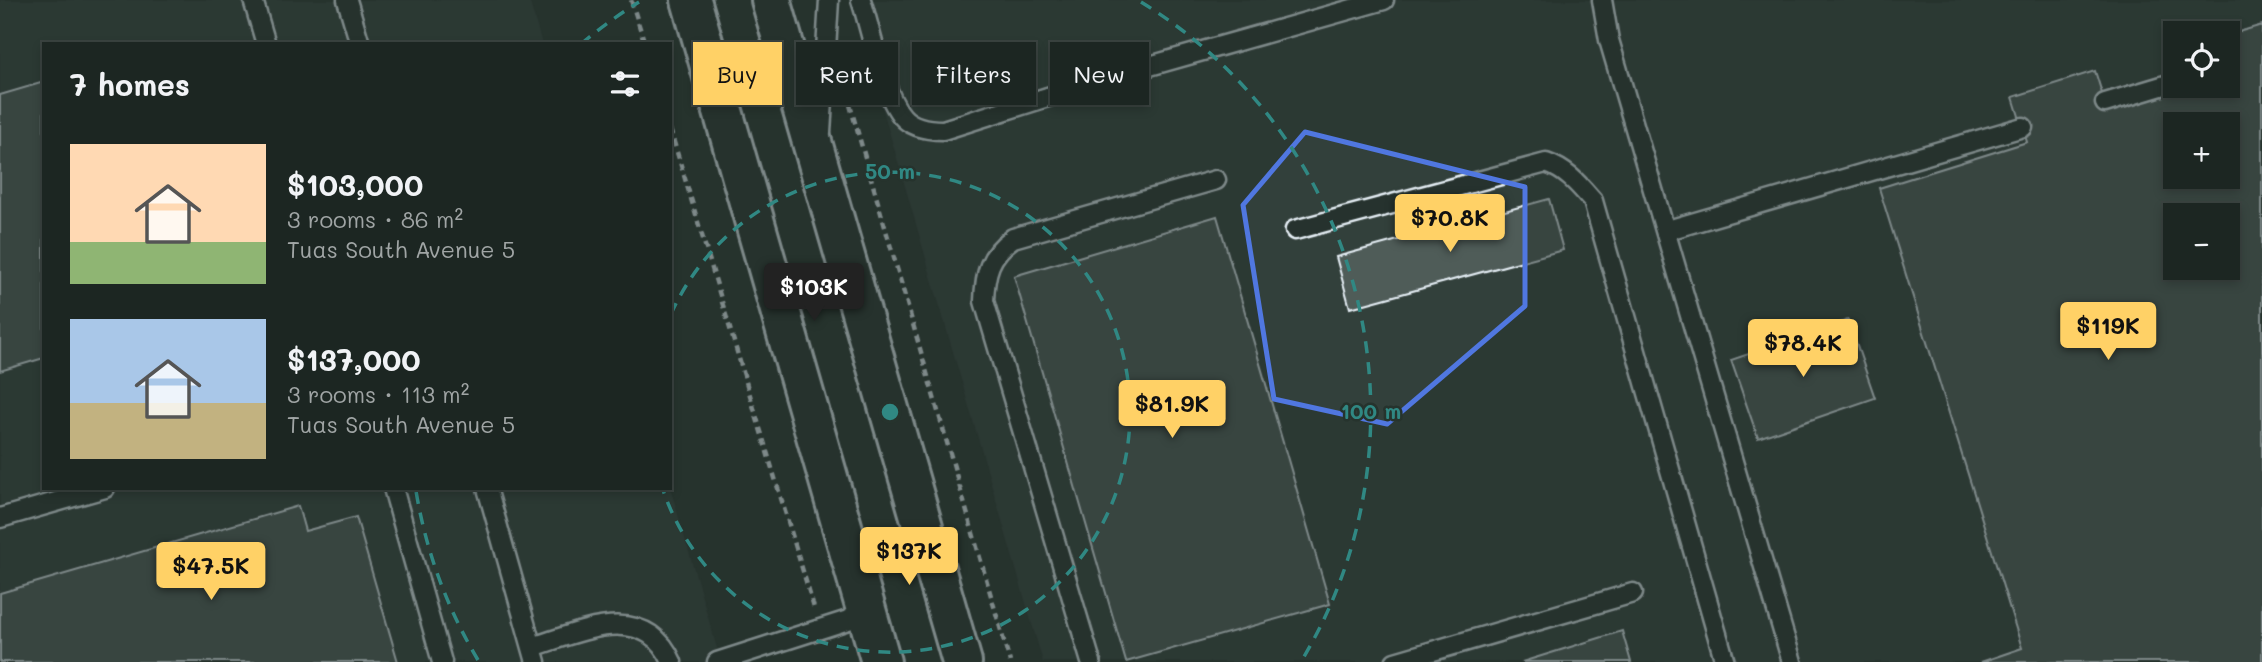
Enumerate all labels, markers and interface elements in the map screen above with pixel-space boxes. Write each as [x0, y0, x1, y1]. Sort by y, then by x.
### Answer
map controls [2163, 21, 2240, 280]
button: locate [2163, 21, 2240, 98]
chip: Buy [693, 42, 782, 105]
chip: Rent [796, 42, 898, 105]
chip: Filters [912, 42, 1036, 105]
chip: New [1050, 42, 1149, 105]
text: 7 homes [70, 64, 190, 104]
icon: filters [606, 65, 644, 103]
button: + [2163, 112, 2240, 189]
text: 50 m [865, 157, 915, 184]
text: $103,000 [287, 164, 423, 204]
icon: home [126, 172, 210, 256]
pin: $70.8K [1393, 194, 1507, 254]
text: $70.8K [1411, 202, 1489, 232]
button: − [2163, 203, 2240, 280]
text: 3 rooms · 86 m² [287, 204, 463, 234]
text: Tuas South Avenue 5 [287, 234, 515, 264]
pin: $103K [765, 264, 863, 323]
text: $103K [780, 271, 848, 301]
pin: $119K [2059, 302, 2157, 362]
text: $119K [2076, 310, 2140, 340]
pin: $78.4K [1746, 320, 1860, 379]
text: $78.4K [1764, 327, 1842, 357]
text: $137,000 [287, 339, 421, 379]
icon: home [126, 347, 210, 431]
text: 3 rooms · 113 m² [287, 379, 469, 409]
pin: $81.9K [1115, 380, 1229, 440]
text: $81.9K [1135, 388, 1209, 418]
text: 100 m [1341, 397, 1401, 424]
centre of rings [878, 400, 902, 424]
text: Tuas South Avenue 5 [287, 409, 515, 439]
pin: $137K [860, 528, 958, 587]
text: $137K [876, 535, 942, 565]
pin: $47.5K [154, 542, 268, 602]
text: $47.5K [172, 550, 250, 580]

